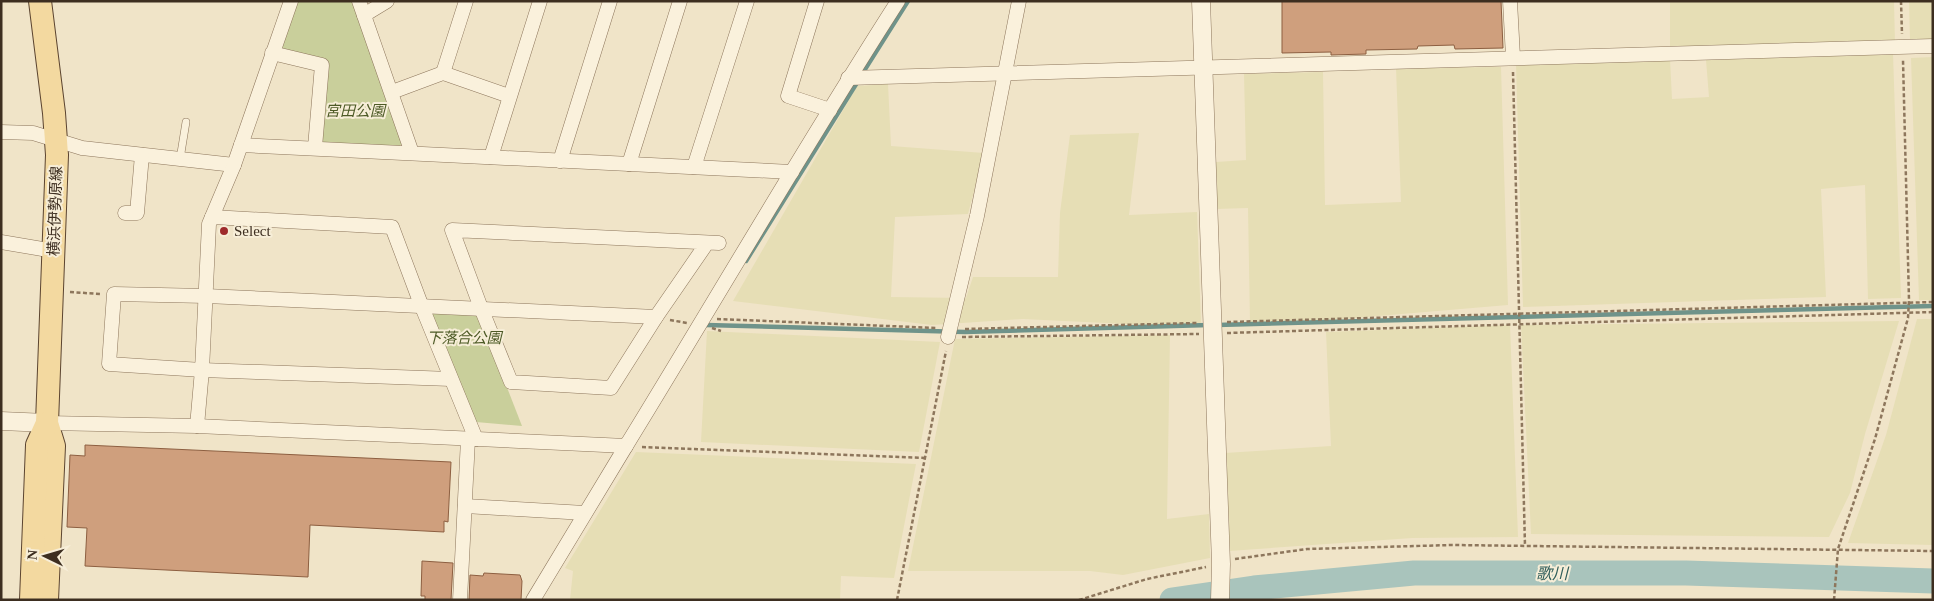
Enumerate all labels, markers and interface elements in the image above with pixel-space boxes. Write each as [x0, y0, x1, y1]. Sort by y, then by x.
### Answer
park label: 宮田公園 [325, 103, 387, 119]
street label: 横浜伊勢原線 [45, 166, 65, 256]
place label: Select [234, 223, 271, 239]
marker: Select [218, 225, 230, 237]
park label: 下落合公園 [426, 330, 503, 346]
north arrow [20, 531, 70, 581]
text: N [25, 549, 40, 561]
water label: 歌川 [1536, 565, 1570, 582]

